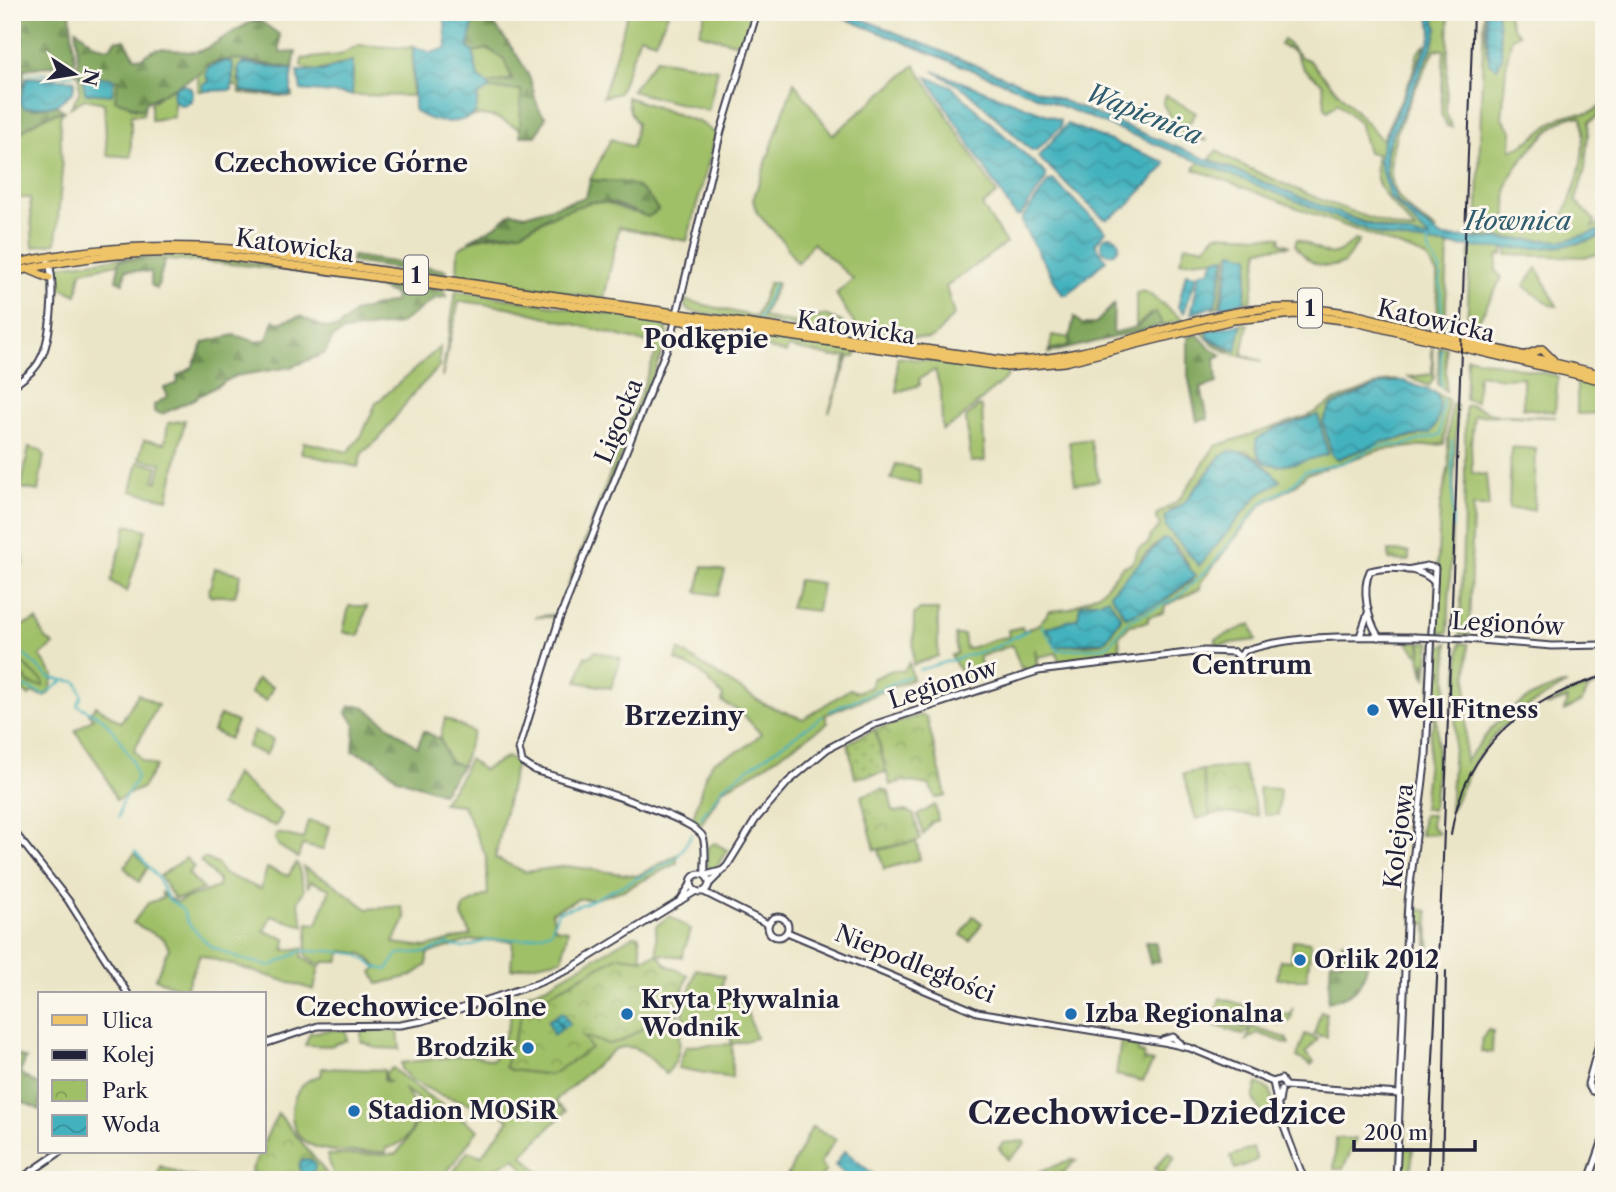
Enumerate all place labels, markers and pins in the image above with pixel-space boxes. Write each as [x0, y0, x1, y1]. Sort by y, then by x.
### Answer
place label: Well Fitness [1386, 695, 1538, 724]
marker: Well Fitness [1365, 702, 1381, 718]
place label: Orlik 2012 [1314, 945, 1439, 974]
marker: Orlik 2012 [1292, 952, 1308, 968]
place label: Kryta Pływalnia Wodnik [640, 985, 841, 1042]
place label: Izba Regionalna [1085, 999, 1285, 1028]
marker: Kryta Pływalnia Wodnik [619, 1006, 635, 1022]
marker: Izba Regionalna [1063, 1006, 1079, 1022]
place label: Brodzik [416, 1033, 515, 1062]
marker: Brodzik [520, 1040, 536, 1056]
place label: Stadion MOSiR [368, 1096, 559, 1125]
marker: Stadion MOSiR [346, 1103, 362, 1119]

